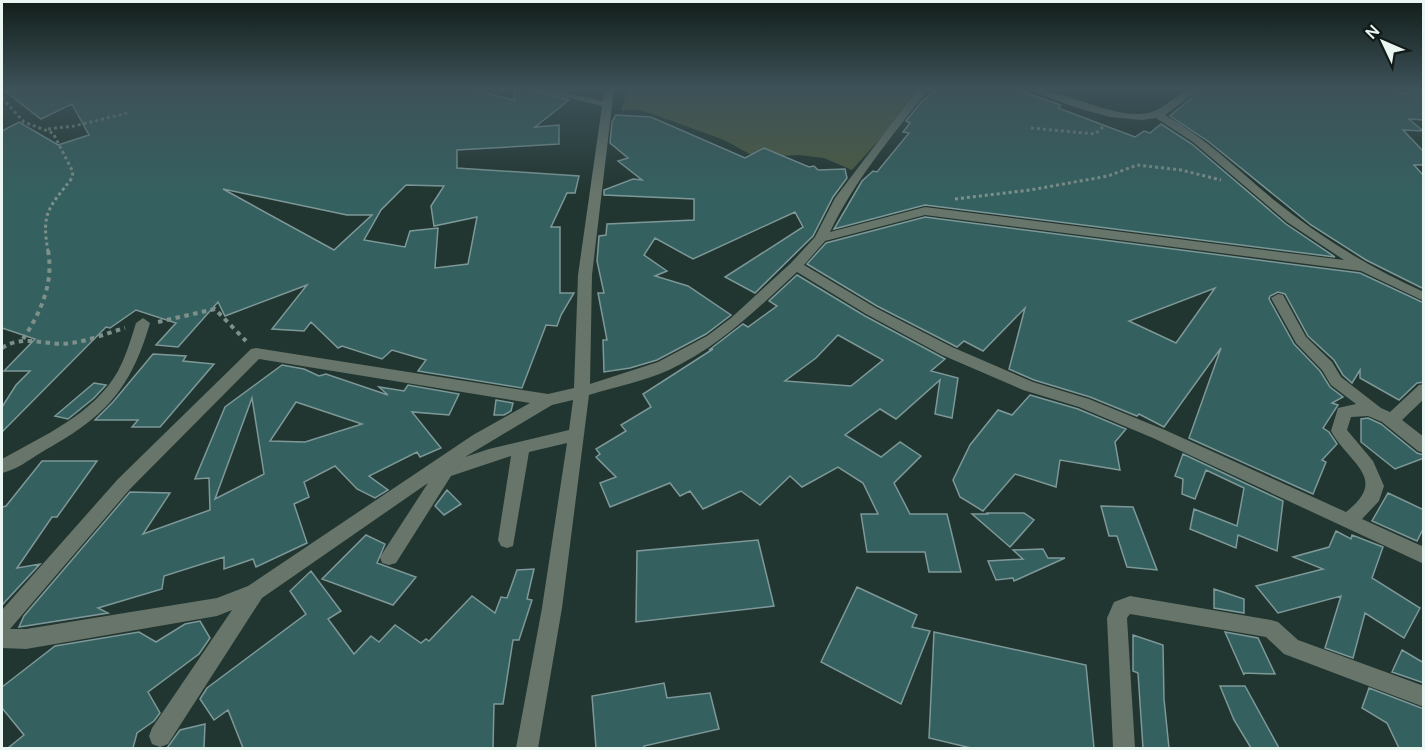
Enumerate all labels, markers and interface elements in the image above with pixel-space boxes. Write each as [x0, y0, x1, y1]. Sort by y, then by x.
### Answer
north arrow [1353, 12, 1413, 72]
text: N [1360, 20, 1384, 43]

